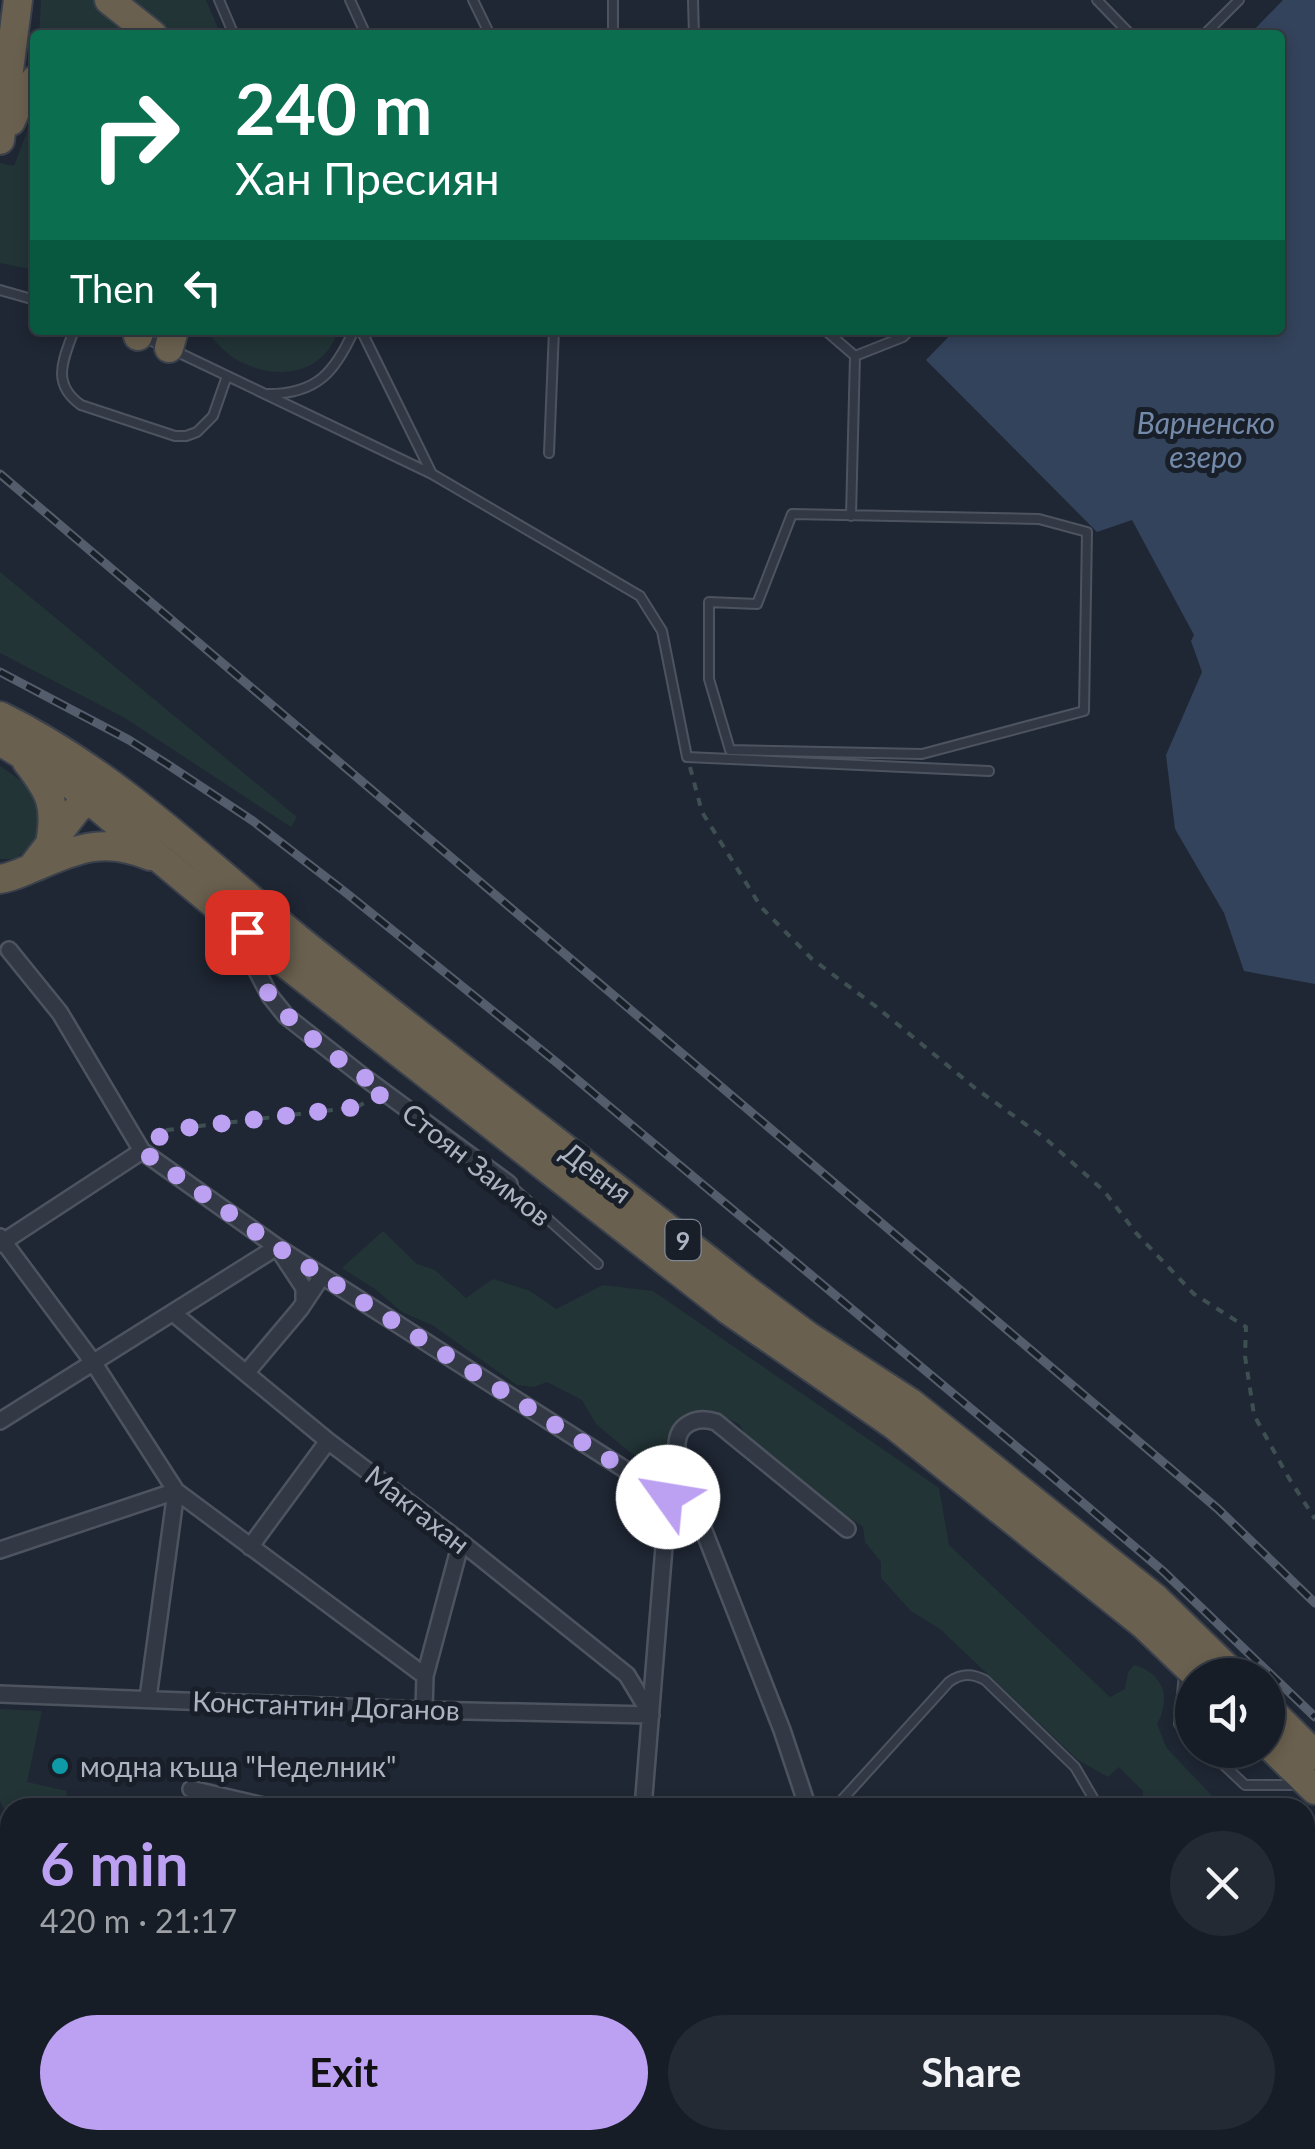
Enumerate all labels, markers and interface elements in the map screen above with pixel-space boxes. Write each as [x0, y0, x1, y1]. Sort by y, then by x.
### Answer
text: 240 m [235, 66, 432, 150]
icon: right [70, 70, 200, 200]
text: Хан Пресиян [235, 151, 500, 205]
icon: left [175, 260, 230, 315]
text: Then [70, 265, 155, 311]
water label: Варненско езеро [1137, 404, 1275, 474]
pin [205, 890, 290, 975]
icon: arrive [220, 905, 275, 960]
street label: Стоян Заимов [396, 1095, 558, 1233]
street label: Девня [555, 1134, 639, 1210]
road number: 9 [666, 1220, 700, 1260]
position arrow [616, 1445, 720, 1549]
street label: Макгахан [359, 1458, 477, 1560]
map controls [1175, 1658, 1285, 1768]
button: sound [1175, 1658, 1285, 1768]
street label: Константин Доганов [192, 1683, 460, 1727]
place label: модна къща "Неделник" [80, 1749, 396, 1783]
marker: модна къща "Неделник" [49, 1755, 71, 1777]
text: 6 min [40, 1827, 189, 1899]
button: close [1170, 1831, 1275, 1936]
text: 420 m · 21:17 [40, 1901, 237, 1940]
button: Exit [40, 2015, 648, 2130]
button: Share [668, 2015, 1275, 2130]

